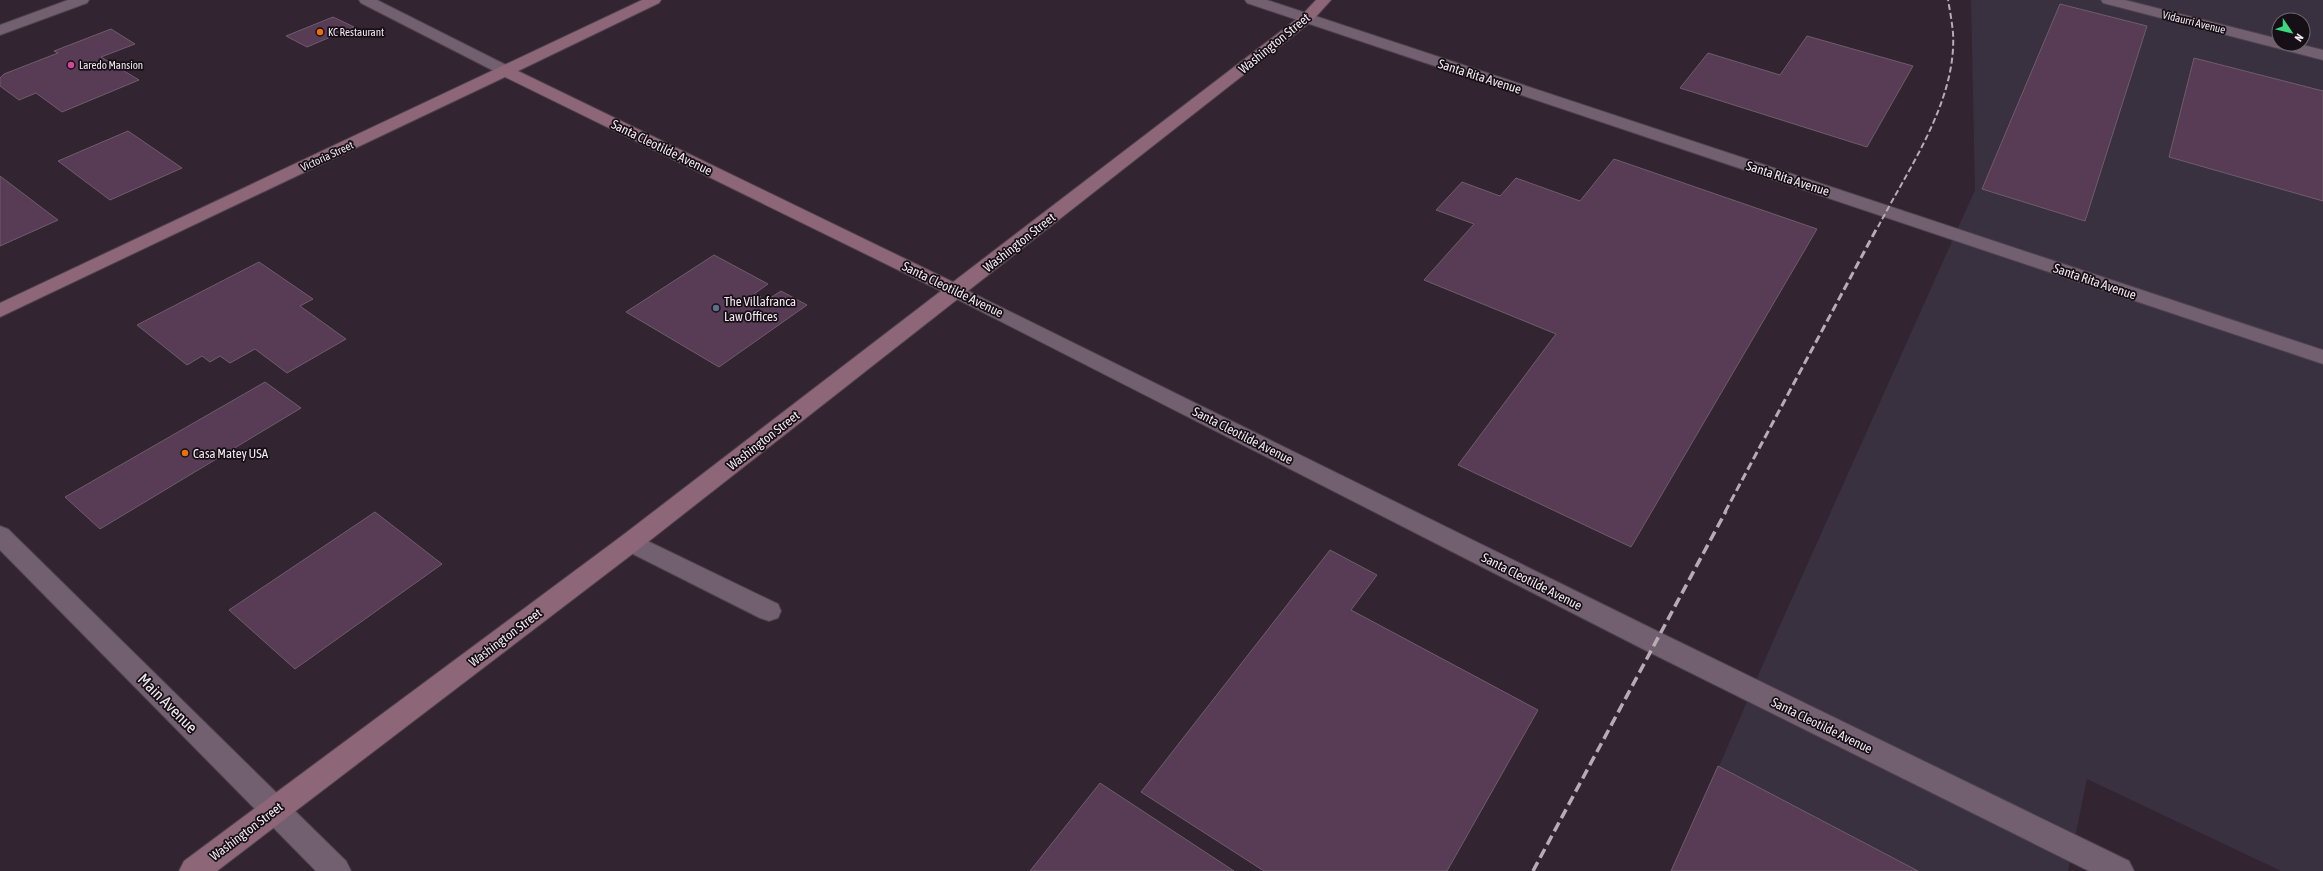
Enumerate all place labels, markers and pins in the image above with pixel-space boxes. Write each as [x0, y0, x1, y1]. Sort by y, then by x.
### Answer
place label: KC Restaurant [328, 26, 384, 38]
marker: KC Restaurant [315, 27, 325, 37]
place label: Laredo Mansion [79, 59, 143, 71]
marker: Laredo Mansion [66, 60, 76, 70]
place label: The Villafranca Law Offices [724, 294, 796, 324]
marker: The Villafranca Law Offices [711, 303, 721, 313]
place label: Casa Matey USA [193, 446, 269, 461]
marker: Casa Matey USA [180, 448, 190, 458]

